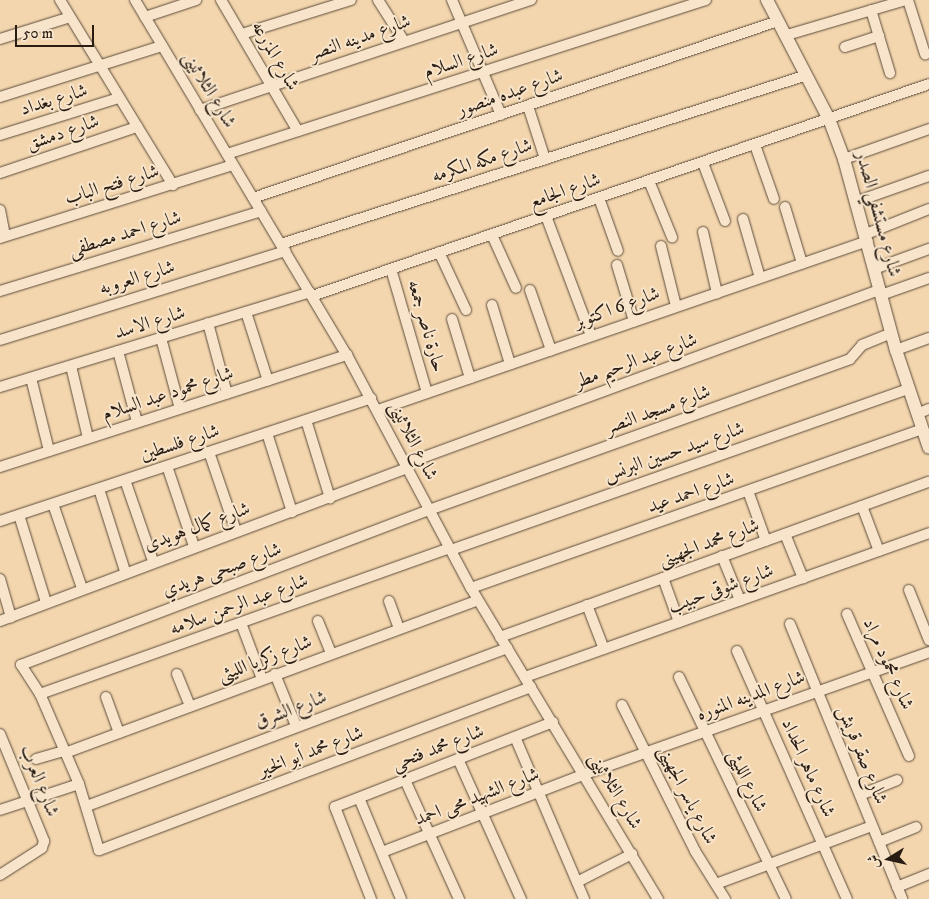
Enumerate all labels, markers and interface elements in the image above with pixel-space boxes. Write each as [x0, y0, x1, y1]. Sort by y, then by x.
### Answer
street label: شارع مدينه النصر [306, 10, 414, 66]
scale bar [18, 15, 96, 47]
street label: شارع المزرعه [246, 17, 304, 95]
text: 50 m [23, 24, 53, 43]
street label: شارع السلام [421, 38, 501, 84]
street label: شارع الثلاثينى [177, 48, 241, 132]
street label: شارع عبده منصور [454, 64, 566, 122]
street label: شارع بغداد [18, 79, 90, 121]
street label: شارع دمشق [24, 110, 102, 156]
street label: شارع مكه المكرمه [429, 134, 535, 188]
street label: شارع مستشفي الصدر [850, 148, 906, 280]
street label: شارع فتح الباب [62, 160, 162, 210]
street label: شارع الجامع [526, 168, 604, 214]
street label: شارع احمد مصطفى [66, 206, 184, 262]
street label: شارع العروبه [96, 256, 178, 300]
street label: حارة ناصر جمعه [402, 277, 450, 375]
street label: شارع 6 اكتوبر [571, 282, 663, 334]
street label: شارع الاسد [112, 301, 188, 345]
street label: شارع عبد الرحيم مطر [571, 328, 701, 394]
street label: شارع محمود عبد السلام [99, 362, 237, 426]
street label: شارع مسجد النصر [602, 380, 714, 440]
street label: شارع الثلاثينى [383, 398, 443, 484]
street label: شارع سيد حسين البرنس [601, 417, 747, 487]
street label: شارع فلسطين [137, 419, 223, 467]
street label: شارع احمد عيد [644, 467, 738, 519]
street label: شارع كمال هويدى [141, 497, 253, 557]
street label: شارع محمد الجهينى [655, 514, 763, 572]
street label: شارع صبحى هريدي [159, 538, 285, 602]
street label: شارع شوقى حبيب [665, 559, 777, 619]
street label: شارع عبد الرحمن سلامه [167, 569, 311, 641]
street label: شارع محمود مراد [858, 614, 918, 714]
street label: شارع زكريا الليثى [215, 631, 315, 687]
street label: شارع المدينه المنوره [694, 666, 808, 726]
street label: شارع الشرق [252, 686, 330, 734]
street label: شارع صقر قريش [832, 702, 892, 808]
street label: شارع ماهر الحداد [776, 715, 840, 821]
street label: شارع محمد فتحي [389, 720, 487, 776]
street label: شارع محمد أبو الخير [255, 721, 367, 783]
street label: شارع العرب [14, 742, 64, 820]
street label: شارع ياسر الجهينى [652, 742, 722, 848]
street label: شارع الليثى [722, 746, 772, 816]
street label: شارع الثلاثينى [583, 749, 647, 833]
street label: شارع الشهيد محى احمد [411, 763, 543, 831]
north arrow [864, 834, 914, 884]
text: ش [864, 853, 884, 870]

